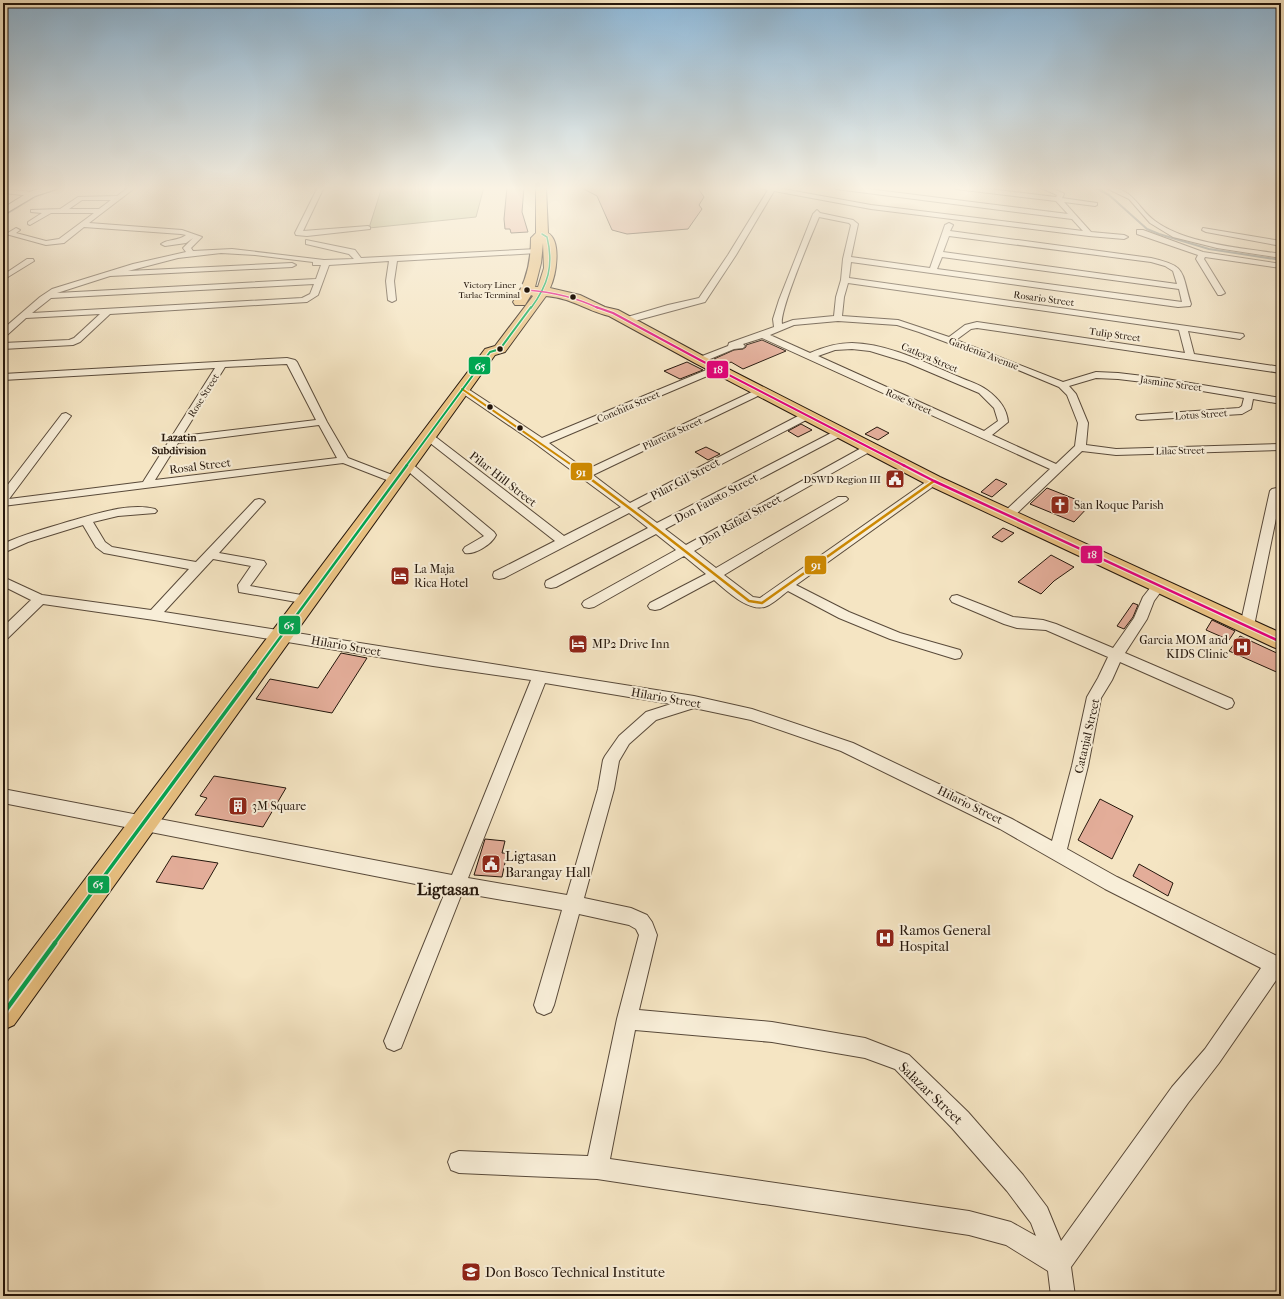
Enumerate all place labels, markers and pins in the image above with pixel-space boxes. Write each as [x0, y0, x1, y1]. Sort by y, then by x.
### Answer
place label: Victory Liner - Tarlac Terminal [459, 280, 522, 300]
marker: Victory Liner - Tarlac Terminal [522, 285, 532, 295]
unlabelled marker [568, 292, 578, 302]
unlabelled marker [495, 344, 505, 354]
unlabelled marker [485, 402, 495, 412]
unlabelled marker [515, 423, 525, 433]
public building icon: DSWD Region III [884, 468, 906, 490]
place label: DSWD Region III [804, 474, 881, 486]
church icon: San Roque Parish [1049, 494, 1071, 516]
place label: San Roque Parish [1074, 498, 1164, 512]
place label: La Maja Rica Hotel [414, 562, 469, 590]
hotel icon: La Maja Rica Hotel [389, 565, 411, 587]
hotel icon: MP2 Drive Inn [567, 633, 589, 655]
place label: Garcia MOM and KIDS Clinic [1139, 633, 1228, 661]
hospital icon: Garcia MOM and KIDS Clinic [1231, 636, 1253, 658]
place label: MP2 Drive Inn [592, 637, 669, 651]
building icon: 3M Square [227, 795, 249, 817]
place label: 3M Square [252, 799, 306, 813]
place label: Ligtasan Barangay Hall [505, 848, 591, 881]
public building icon: Ligtasan Barangay Hall [480, 853, 502, 875]
place label: Ramos General Hospital [899, 922, 991, 955]
hospital icon: Ramos General Hospital [874, 927, 896, 949]
school or university icon: Don Bosco Technical Institute [460, 1261, 482, 1283]
place label: Don Bosco Technical Institute [485, 1264, 665, 1281]

